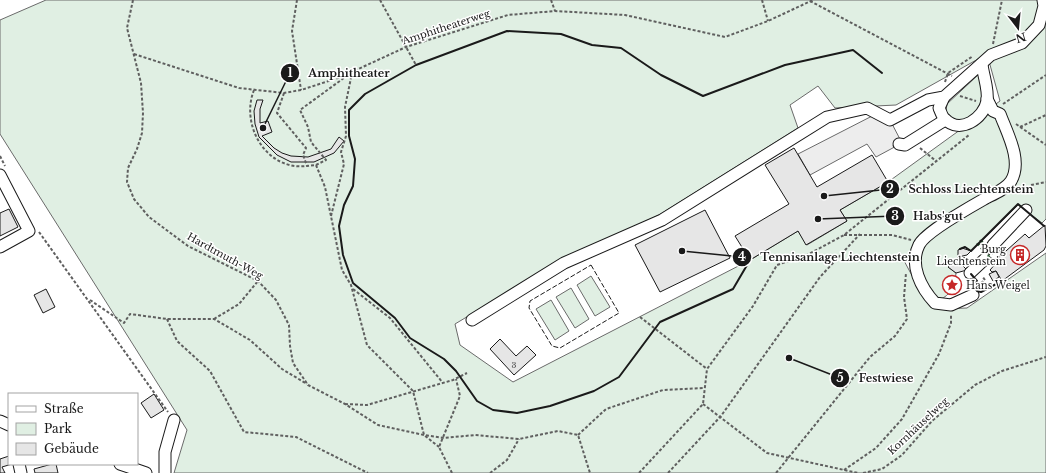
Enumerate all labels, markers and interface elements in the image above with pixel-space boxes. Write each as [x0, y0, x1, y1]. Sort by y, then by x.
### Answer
street label: Amphitheaterweg [399, 6, 493, 48]
north arrow [998, 8, 1038, 48]
text: N [1013, 29, 1028, 46]
callout: Amphitheater [280, 61, 398, 84]
text: 1 [287, 65, 293, 80]
text: Amphitheater [307, 66, 390, 80]
callout: Schloss Liechtenstein [880, 177, 1041, 200]
text: 2 [886, 181, 894, 196]
text: Schloss Liechtenstein [909, 182, 1033, 196]
callout: Habs'gut [885, 204, 971, 227]
text: 3 [891, 208, 899, 223]
text: Habs'gut [913, 209, 964, 223]
street label: Hardtmuth-Weg [185, 230, 266, 283]
place label: Burg Liechtenstein [937, 243, 1007, 268]
building icon: Burg Liechtenstein [1009, 244, 1031, 266]
callout: Tennisanlage Liechtenstein [732, 245, 927, 268]
text: 4 [738, 249, 746, 264]
text: Tennisanlage Liechtenstein [760, 250, 920, 264]
place icon: Hans Weigel [941, 274, 963, 296]
place label: Hans Weigel [966, 279, 1030, 292]
house number: 3 [512, 360, 517, 370]
callout: Festwiese [830, 367, 921, 390]
text: 5 [836, 370, 844, 385]
text: Festwiese [859, 371, 914, 385]
legend [8, 393, 138, 465]
street label: Kornhäuselweg [885, 394, 952, 457]
text: Straße [44, 401, 84, 416]
text: Park [44, 421, 72, 436]
text: Gebäude [44, 441, 99, 456]

